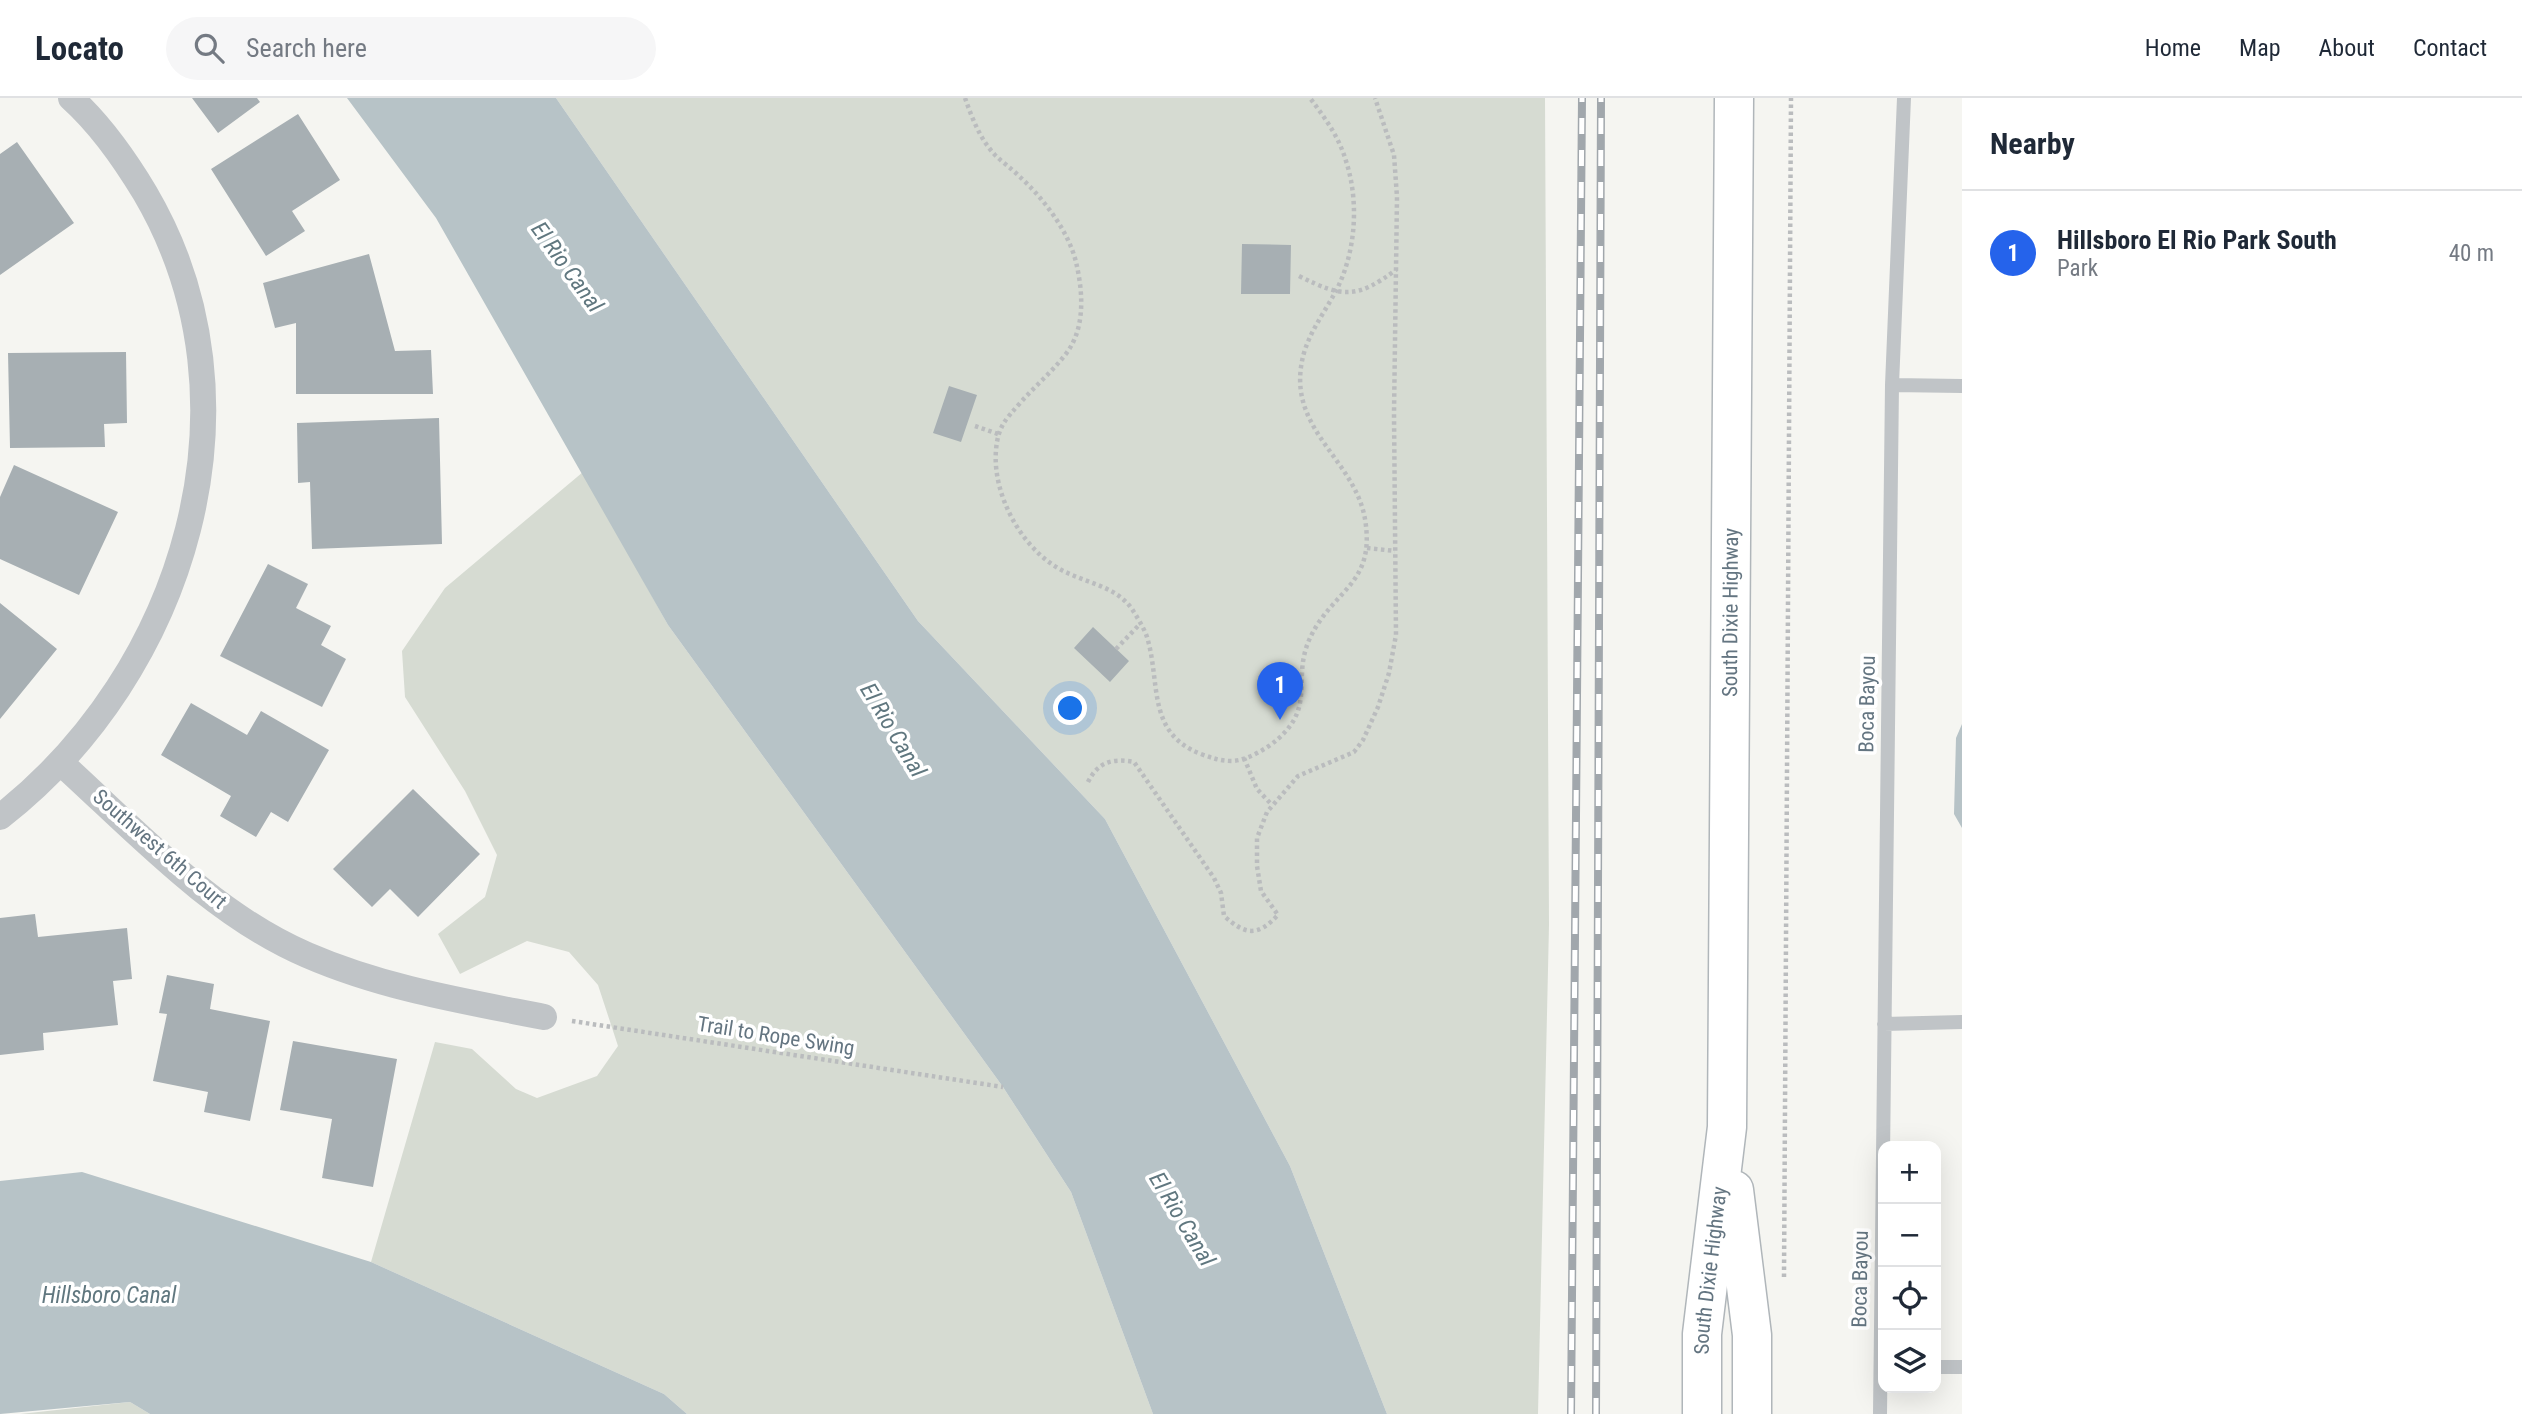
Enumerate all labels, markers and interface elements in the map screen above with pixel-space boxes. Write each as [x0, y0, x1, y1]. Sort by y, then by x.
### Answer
search box [166, 17, 656, 80]
text: Locato [35, 29, 124, 68]
icon: search [190, 29, 228, 67]
text: Search here [246, 33, 367, 63]
text: Home [2145, 34, 2201, 62]
text: Map [2239, 34, 2281, 62]
text: About [2319, 34, 2375, 62]
text: Contact [2413, 34, 2487, 62]
text: Nearby [1990, 126, 2075, 161]
water label: El Rio Canal [525, 217, 609, 318]
text: Hillsboro El Rio Park South [2057, 225, 2337, 255]
text: 1 [2007, 240, 2019, 267]
text: 40 m [2449, 240, 2494, 267]
text: Park [2057, 255, 2098, 282]
street label: South Dixie Highway [1718, 528, 1743, 697]
street label: Boca Bayou [1854, 655, 1880, 753]
pin: 1 [1257, 662, 1303, 720]
water label: El Rio Canal [854, 678, 932, 783]
your location [1053, 691, 1087, 725]
street label: Southwest 6th Court [88, 784, 232, 914]
street label: Trail to Rope Swing [696, 1012, 856, 1060]
map controls [1878, 1141, 1941, 1393]
button: + [1878, 1141, 1941, 1204]
water label: El Rio Canal [1143, 1167, 1221, 1272]
street label: South Dixie Highway [1690, 1185, 1732, 1355]
button: − [1878, 1204, 1941, 1267]
street label: Boca Bayou [1847, 1230, 1873, 1328]
button: locate [1878, 1267, 1941, 1330]
water label: Hillsboro Canal [42, 1282, 177, 1309]
button: layers [1878, 1330, 1941, 1393]

